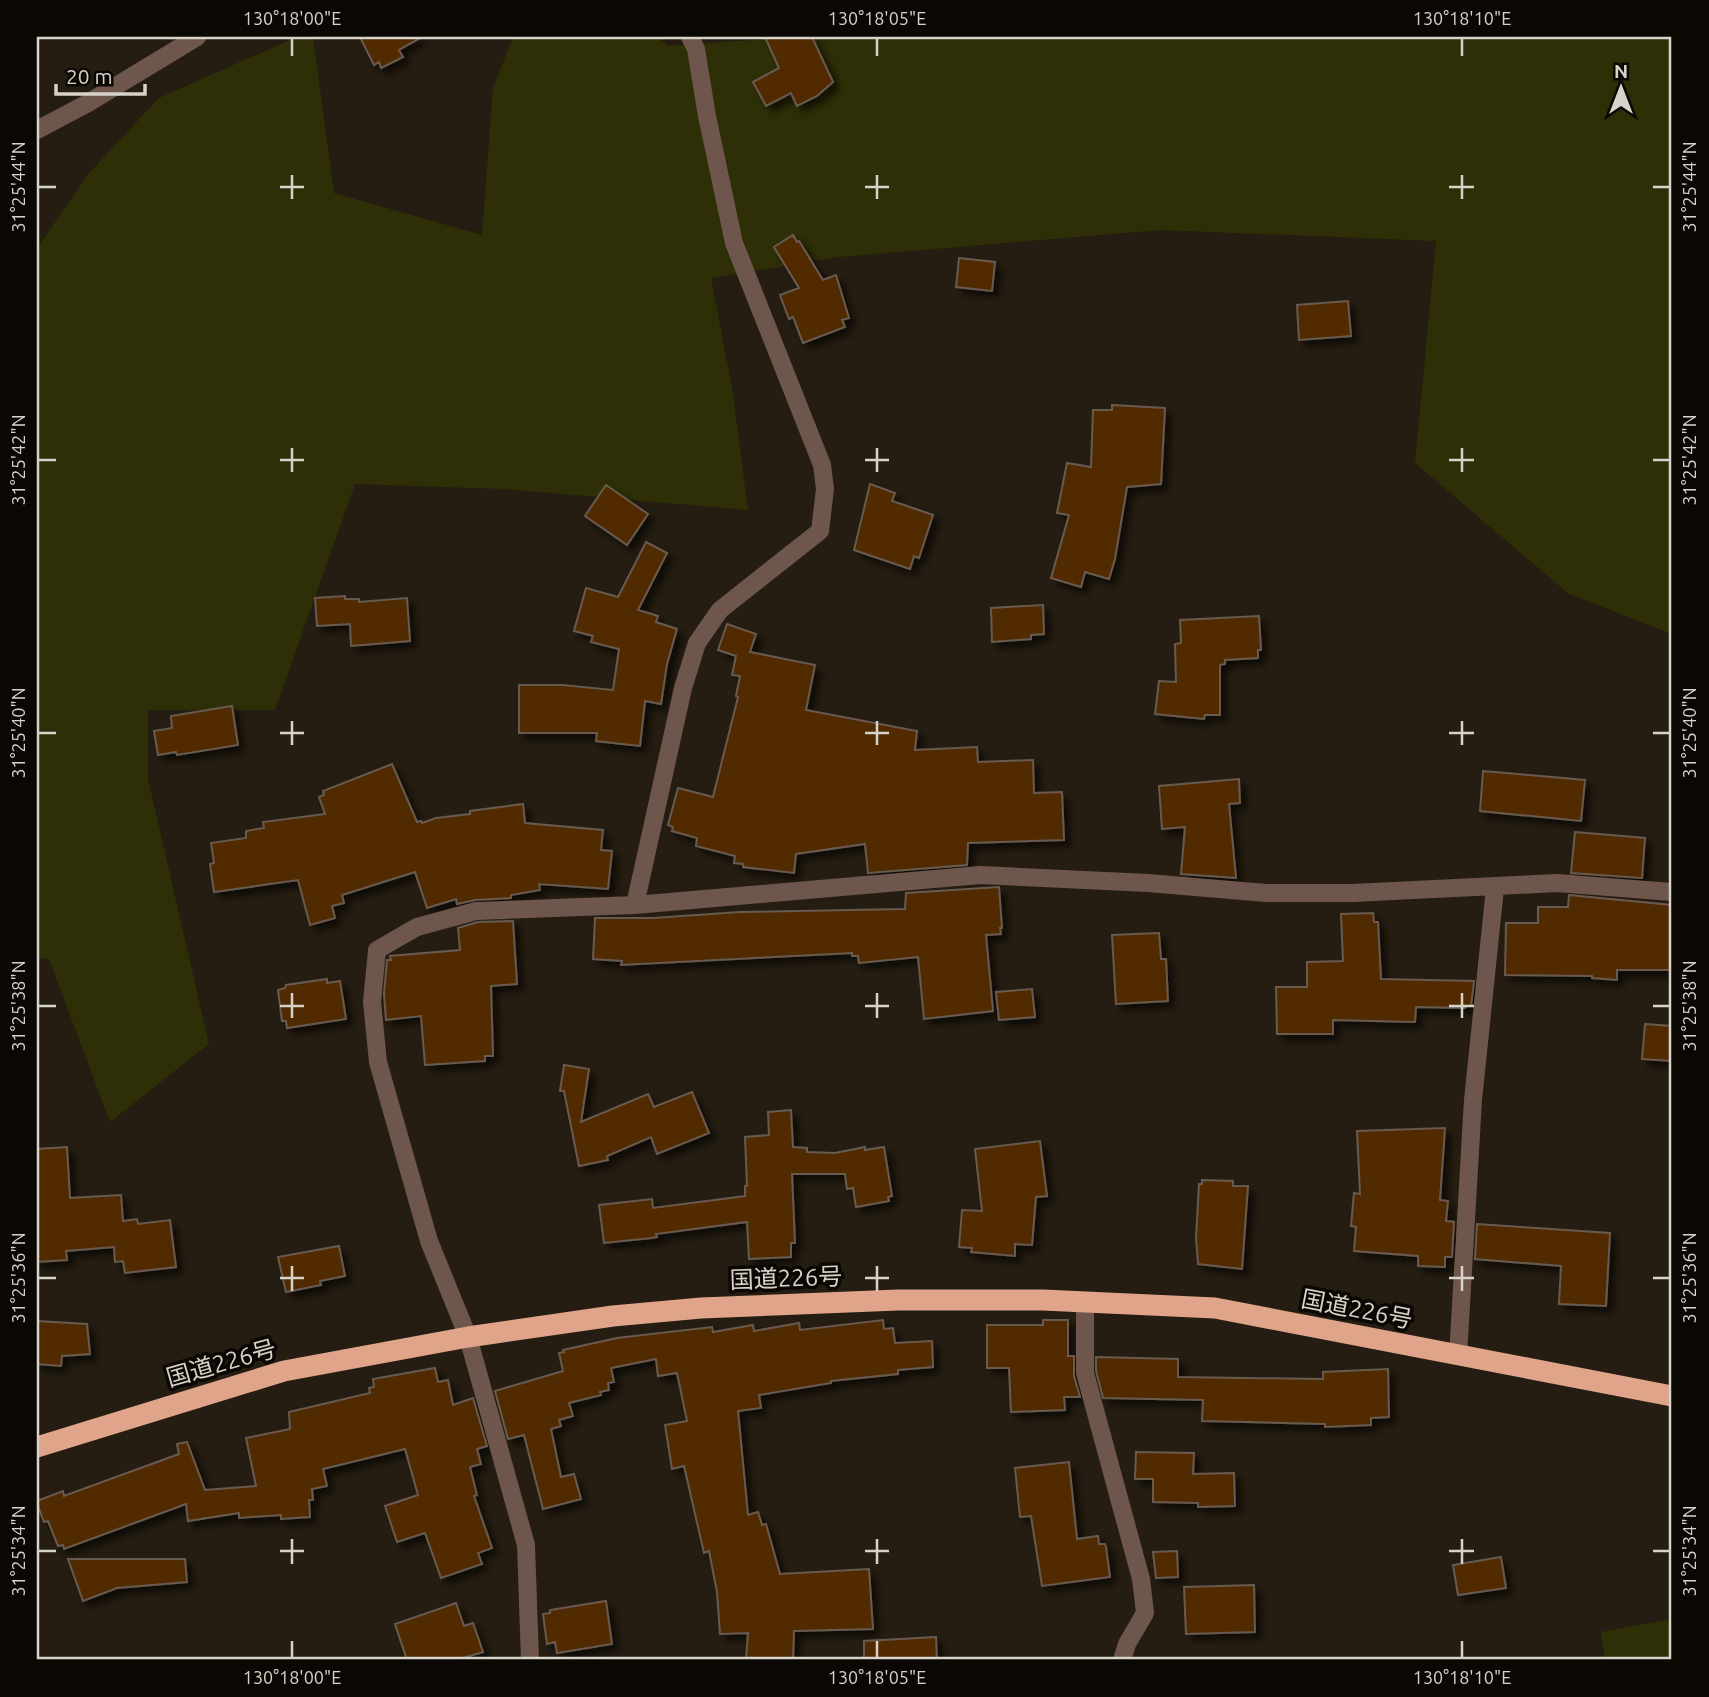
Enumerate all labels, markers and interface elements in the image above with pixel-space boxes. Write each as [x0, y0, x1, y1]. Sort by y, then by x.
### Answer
text: 130°18'00"E [243, 8, 341, 28]
text: 130°18'05"E [828, 8, 926, 28]
text: 130°18'10"E [1413, 8, 1511, 28]
scale bar [56, 52, 145, 96]
north arrow [1586, 52, 1656, 122]
text: N [1614, 60, 1628, 82]
text: 20 m [66, 64, 113, 88]
text: 31°25'44"N [8, 141, 28, 233]
text: 31°25'44"N [1679, 141, 1699, 233]
text: 31°25'42"N [8, 414, 28, 506]
text: 31°25'42"N [1679, 414, 1699, 506]
text: 31°25'40"N [8, 687, 28, 779]
text: 31°25'40"N [1679, 687, 1699, 779]
text: 31°25'38"N [8, 960, 28, 1052]
text: 31°25'38"N [1679, 960, 1699, 1052]
text: 31°25'36"N [8, 1232, 28, 1324]
text: 31°25'36"N [1679, 1232, 1699, 1324]
street label: 国道226号 [729, 1263, 843, 1293]
street label: 国道226号 [1299, 1285, 1415, 1333]
street label: 国道226号 [163, 1335, 279, 1391]
text: 31°25'34"N [8, 1505, 28, 1597]
text: 31°25'34"N [1679, 1505, 1699, 1597]
text: 130°18'00"E [243, 1667, 341, 1687]
text: 130°18'05"E [828, 1667, 926, 1687]
text: 130°18'10"E [1413, 1667, 1511, 1687]

